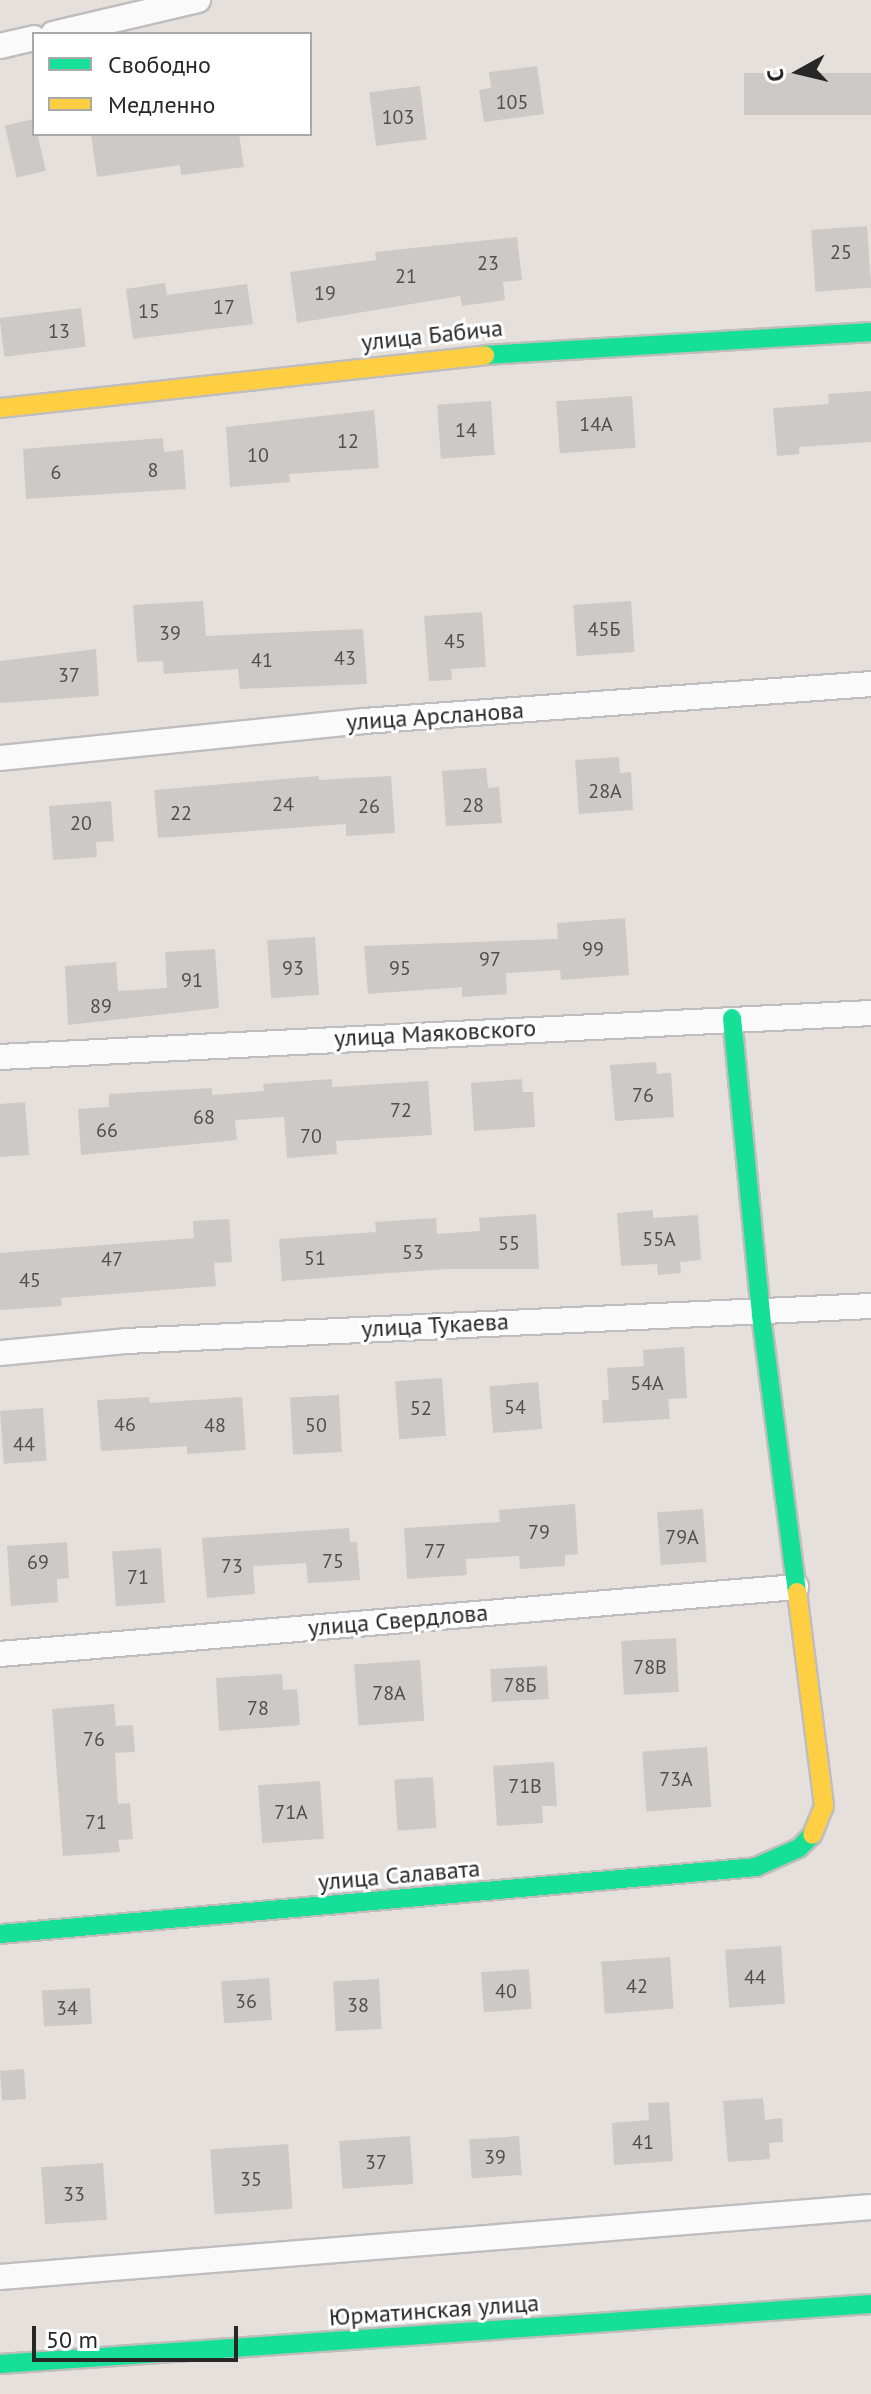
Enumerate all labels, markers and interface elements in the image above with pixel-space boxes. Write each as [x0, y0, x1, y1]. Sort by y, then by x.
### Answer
legend [32, 32, 312, 136]
north arrow [759, 32, 839, 112]
text: Свободно [108, 49, 211, 80]
text: С [761, 67, 790, 83]
text: Медленно [108, 89, 215, 120]
house number: 105 [496, 90, 528, 114]
house number: 103 [382, 105, 414, 129]
house number: 25 [830, 240, 852, 264]
house number: 23 [477, 251, 499, 275]
house number: 21 [395, 264, 417, 288]
house number: 19 [314, 281, 336, 305]
house number: 17 [213, 295, 235, 319]
house number: 15 [138, 299, 160, 323]
street label: улица Бабича [360, 313, 504, 357]
house number: 13 [48, 319, 70, 343]
house number: 14А [579, 412, 613, 436]
house number: 14 [455, 418, 477, 442]
house number: 12 [337, 429, 359, 453]
house number: 10 [247, 443, 269, 467]
house number: 8 [148, 458, 158, 482]
house number: 6 [51, 460, 61, 484]
house number: 45Б [588, 617, 620, 641]
house number: 39 [159, 621, 181, 645]
house number: 45 [444, 629, 466, 653]
house number: 43 [334, 646, 356, 670]
house number: 41 [251, 648, 273, 672]
house number: 37 [58, 663, 80, 687]
street label: улица Арсланова [345, 695, 525, 737]
house number: 28А [588, 779, 622, 803]
house number: 24 [272, 792, 294, 816]
house number: 28 [462, 793, 484, 817]
house number: 26 [358, 794, 380, 818]
house number: 22 [170, 801, 192, 825]
house number: 20 [70, 811, 92, 835]
house number: 99 [582, 937, 604, 961]
house number: 97 [479, 947, 501, 971]
house number: 93 [282, 956, 304, 980]
house number: 95 [389, 956, 411, 980]
house number: 91 [181, 968, 203, 992]
house number: 89 [90, 994, 112, 1018]
street label: улица Маяковского [333, 1013, 537, 1053]
house number: 76 [632, 1083, 654, 1107]
house number: 72 [390, 1098, 412, 1122]
house number: 68 [193, 1105, 215, 1129]
house number: 66 [96, 1118, 118, 1142]
house number: 70 [300, 1124, 322, 1148]
house number: 55А [642, 1227, 676, 1251]
house number: 55 [498, 1231, 520, 1255]
house number: 53 [402, 1240, 424, 1264]
house number: 51 [304, 1246, 326, 1270]
house number: 47 [101, 1247, 123, 1271]
house number: 45 [19, 1268, 41, 1292]
street label: улица Тукаева [360, 1307, 510, 1343]
house number: 54А [630, 1371, 664, 1395]
house number: 54 [504, 1395, 526, 1419]
house number: 52 [410, 1396, 432, 1420]
house number: 46 [114, 1412, 136, 1436]
house number: 48 [204, 1413, 226, 1437]
house number: 50 [305, 1413, 327, 1437]
house number: 44 [13, 1432, 35, 1456]
house number: 79 [528, 1520, 550, 1544]
house number: 79А [665, 1525, 699, 1549]
house number: 77 [424, 1539, 446, 1563]
house number: 75 [322, 1549, 344, 1573]
house number: 69 [27, 1550, 49, 1574]
house number: 73 [221, 1554, 243, 1578]
house number: 71 [127, 1565, 149, 1589]
street label: улица Свердлова [307, 1598, 489, 1642]
house number: 78В [633, 1655, 667, 1679]
house number: 78Б [504, 1673, 536, 1697]
house number: 78А [372, 1681, 406, 1705]
house number: 78 [247, 1696, 269, 1720]
house number: 76 [83, 1727, 105, 1751]
house number: 73А [659, 1767, 693, 1791]
house number: 71В [508, 1774, 542, 1798]
house number: 71А [274, 1800, 308, 1824]
house number: 71 [85, 1810, 107, 1834]
street label: улица Салавата [317, 1854, 481, 1896]
house number: 44 [744, 1965, 766, 1989]
house number: 42 [626, 1974, 648, 1998]
house number: 40 [495, 1979, 517, 2003]
house number: 36 [235, 1989, 257, 2013]
house number: 38 [347, 1993, 369, 2017]
house number: 34 [56, 1996, 78, 2020]
house number: 41 [632, 2130, 654, 2154]
house number: 39 [484, 2145, 506, 2169]
house number: 37 [365, 2150, 387, 2174]
house number: 35 [240, 2167, 262, 2191]
house number: 33 [63, 2182, 85, 2206]
street label: Юрматинская улица [328, 2288, 540, 2332]
scale bar [36, 2310, 242, 2360]
text: 50 m [46, 2324, 98, 2355]

